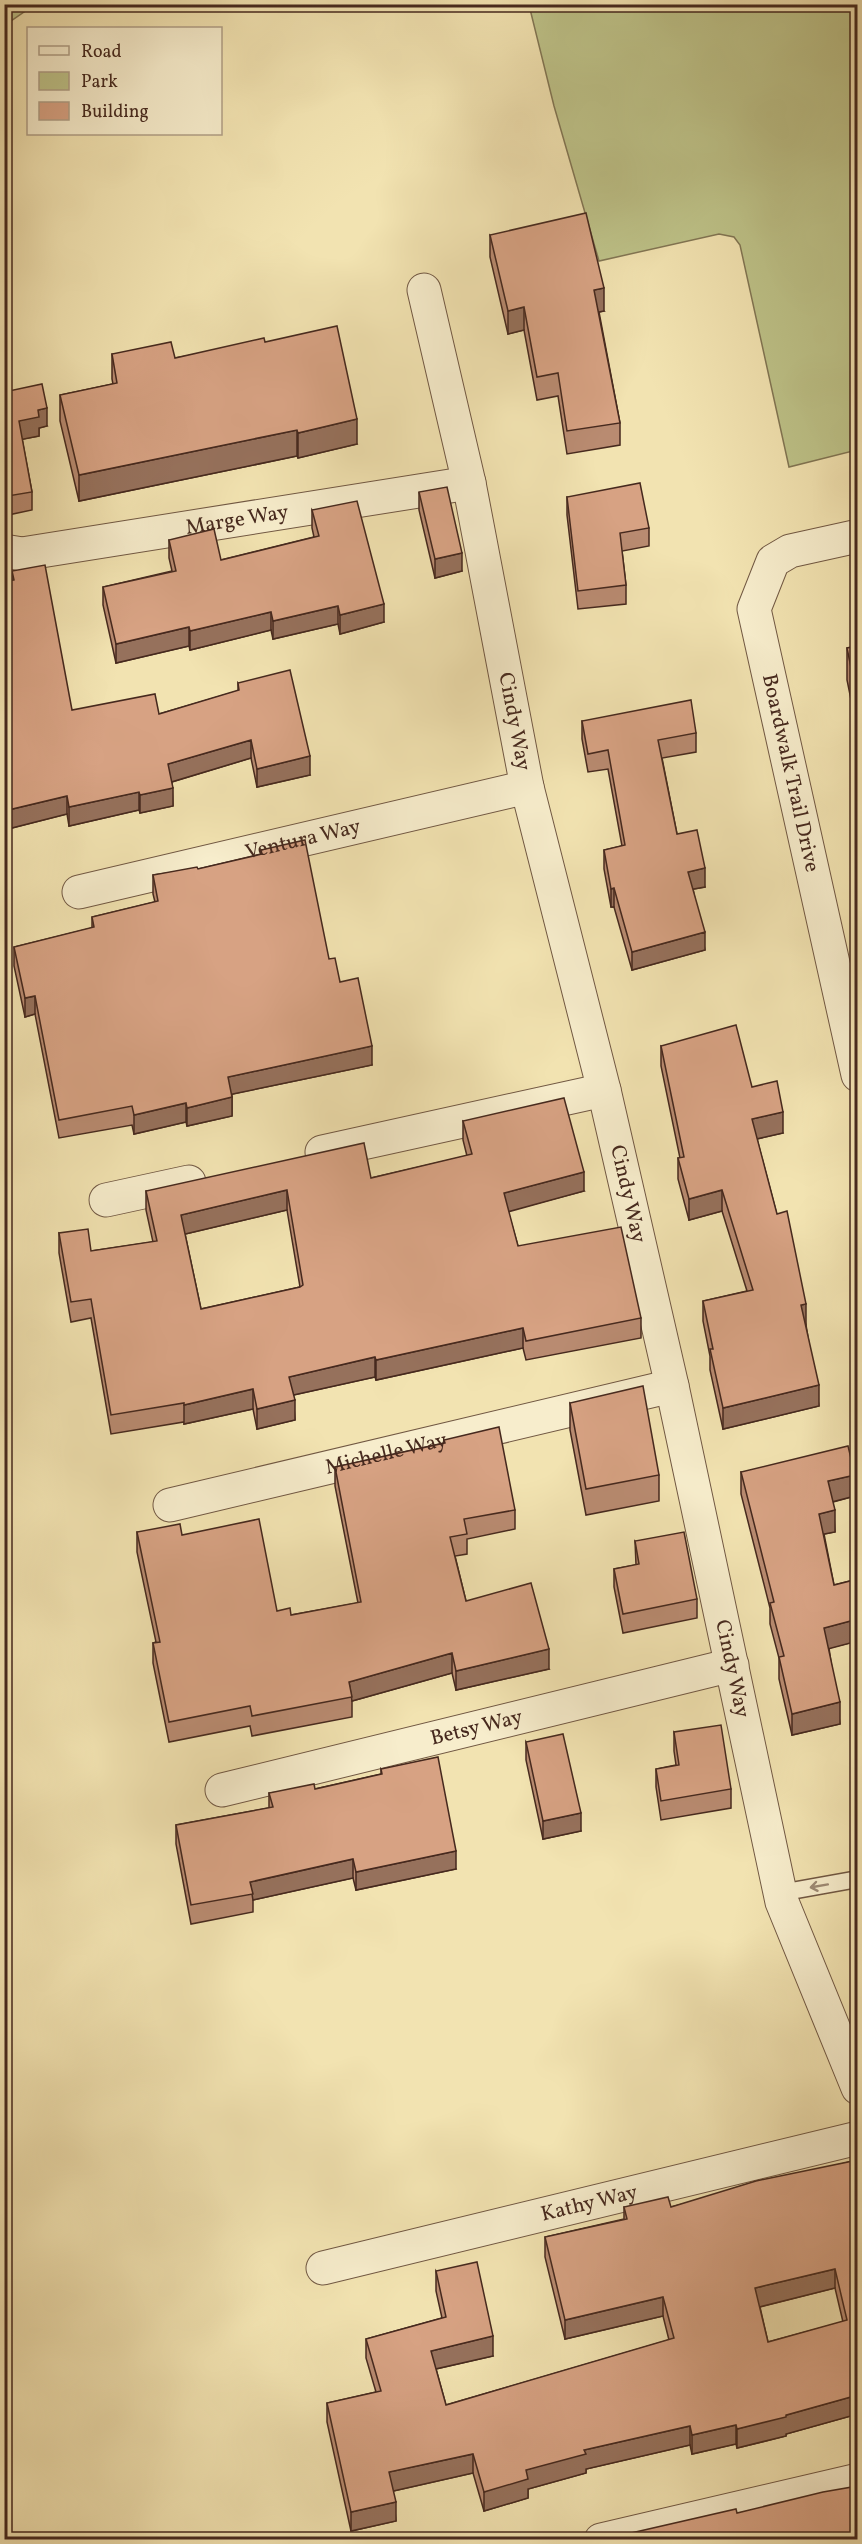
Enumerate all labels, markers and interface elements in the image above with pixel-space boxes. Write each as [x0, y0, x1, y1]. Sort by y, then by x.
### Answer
legend [27, 27, 222, 135]
text: Road [81, 40, 122, 65]
text: Park [81, 70, 118, 95]
text: Building [81, 100, 149, 125]
street label: Marge Way [183, 497, 291, 542]
street label: Cindy Way [491, 670, 538, 774]
street label: Boardwalk Trail Drive [754, 671, 827, 875]
street label: Ventura Way [242, 812, 364, 867]
street label: Cindy Way [603, 1142, 653, 1246]
street label: Michelle Way [322, 1425, 450, 1482]
street label: Cindy Way [708, 1617, 757, 1721]
street label: Betsy Way [427, 1702, 526, 1753]
one-way arrow [809, 1880, 829, 1891]
street label: Kathy Way [538, 2177, 641, 2229]

